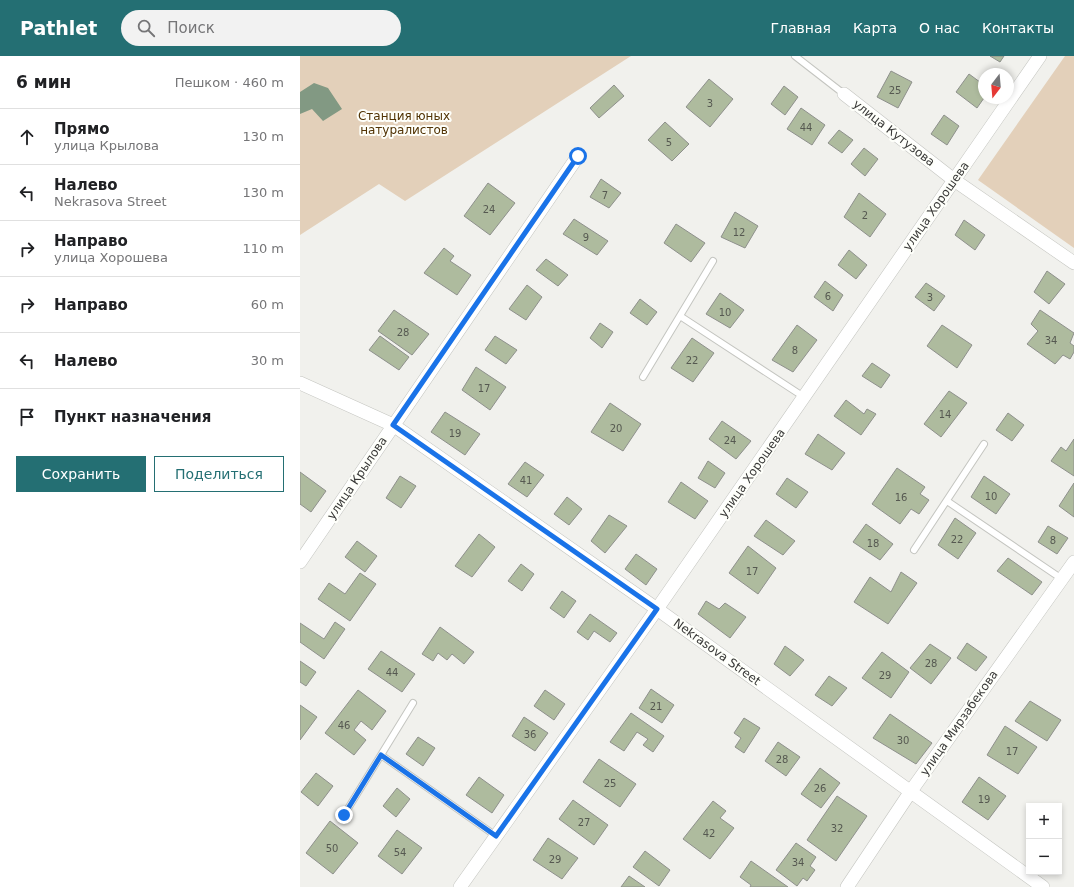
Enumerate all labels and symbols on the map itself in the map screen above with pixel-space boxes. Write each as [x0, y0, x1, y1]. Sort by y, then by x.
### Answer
north arrow [978, 68, 1014, 104]
house number: 25 [889, 85, 901, 96]
street label: улица Кутузова [850, 97, 938, 169]
house number: 3 [707, 98, 713, 109]
park label: Станция юных натуралистов [358, 109, 450, 137]
house number: 44 [800, 122, 812, 133]
house number: 5 [666, 137, 672, 148]
route start [569, 147, 587, 165]
street label: улица Хорошева [900, 159, 972, 253]
house number: 7 [602, 190, 608, 201]
house number: 24 [483, 204, 495, 215]
house number: 2 [862, 210, 868, 221]
house number: 12 [733, 227, 745, 238]
house number: 9 [583, 232, 589, 243]
house number: 6 [825, 291, 831, 302]
house number: 3 [927, 292, 933, 303]
house number: 10 [719, 307, 731, 318]
house number: 28 [397, 327, 409, 338]
house number: 34 [1045, 335, 1057, 346]
house number: 8 [792, 345, 798, 356]
house number: 22 [686, 355, 698, 366]
house number: 17 [478, 383, 490, 394]
house number: 14 [939, 409, 951, 420]
house number: 20 [610, 423, 622, 434]
street label: улица Хорошева [716, 426, 788, 520]
house number: 19 [449, 428, 461, 439]
street label: улица Крылова [324, 434, 390, 522]
house number: 24 [724, 435, 736, 446]
house number: 41 [520, 475, 532, 486]
house number: 10 [985, 491, 997, 502]
house number: 16 [895, 492, 907, 503]
house number: 22 [951, 534, 963, 545]
house number: 8 [1050, 535, 1056, 546]
house number: 18 [867, 538, 879, 549]
house number: 17 [746, 566, 758, 577]
street label: Nekrasova Street [671, 616, 763, 688]
house number: 28 [925, 658, 937, 669]
house number: 44 [386, 667, 398, 678]
street label: улица Мирзабекова [917, 668, 1001, 778]
house number: 29 [879, 670, 891, 681]
house number: 21 [650, 701, 662, 712]
house number: 46 [338, 720, 350, 731]
house number: 36 [524, 729, 536, 740]
house number: 30 [897, 735, 909, 746]
house number: 17 [1006, 746, 1018, 757]
house number: 28 [776, 754, 788, 765]
house number: 25 [604, 778, 616, 789]
house number: 26 [814, 783, 826, 794]
house number: 19 [978, 794, 990, 805]
route end [335, 806, 353, 824]
house number: 27 [578, 817, 590, 828]
house number: 32 [831, 823, 843, 834]
house number: 42 [703, 828, 715, 839]
house number: 50 [326, 843, 338, 854]
house number: 54 [394, 847, 406, 858]
house number: 29 [549, 854, 561, 865]
house number: 34 [792, 857, 804, 868]

